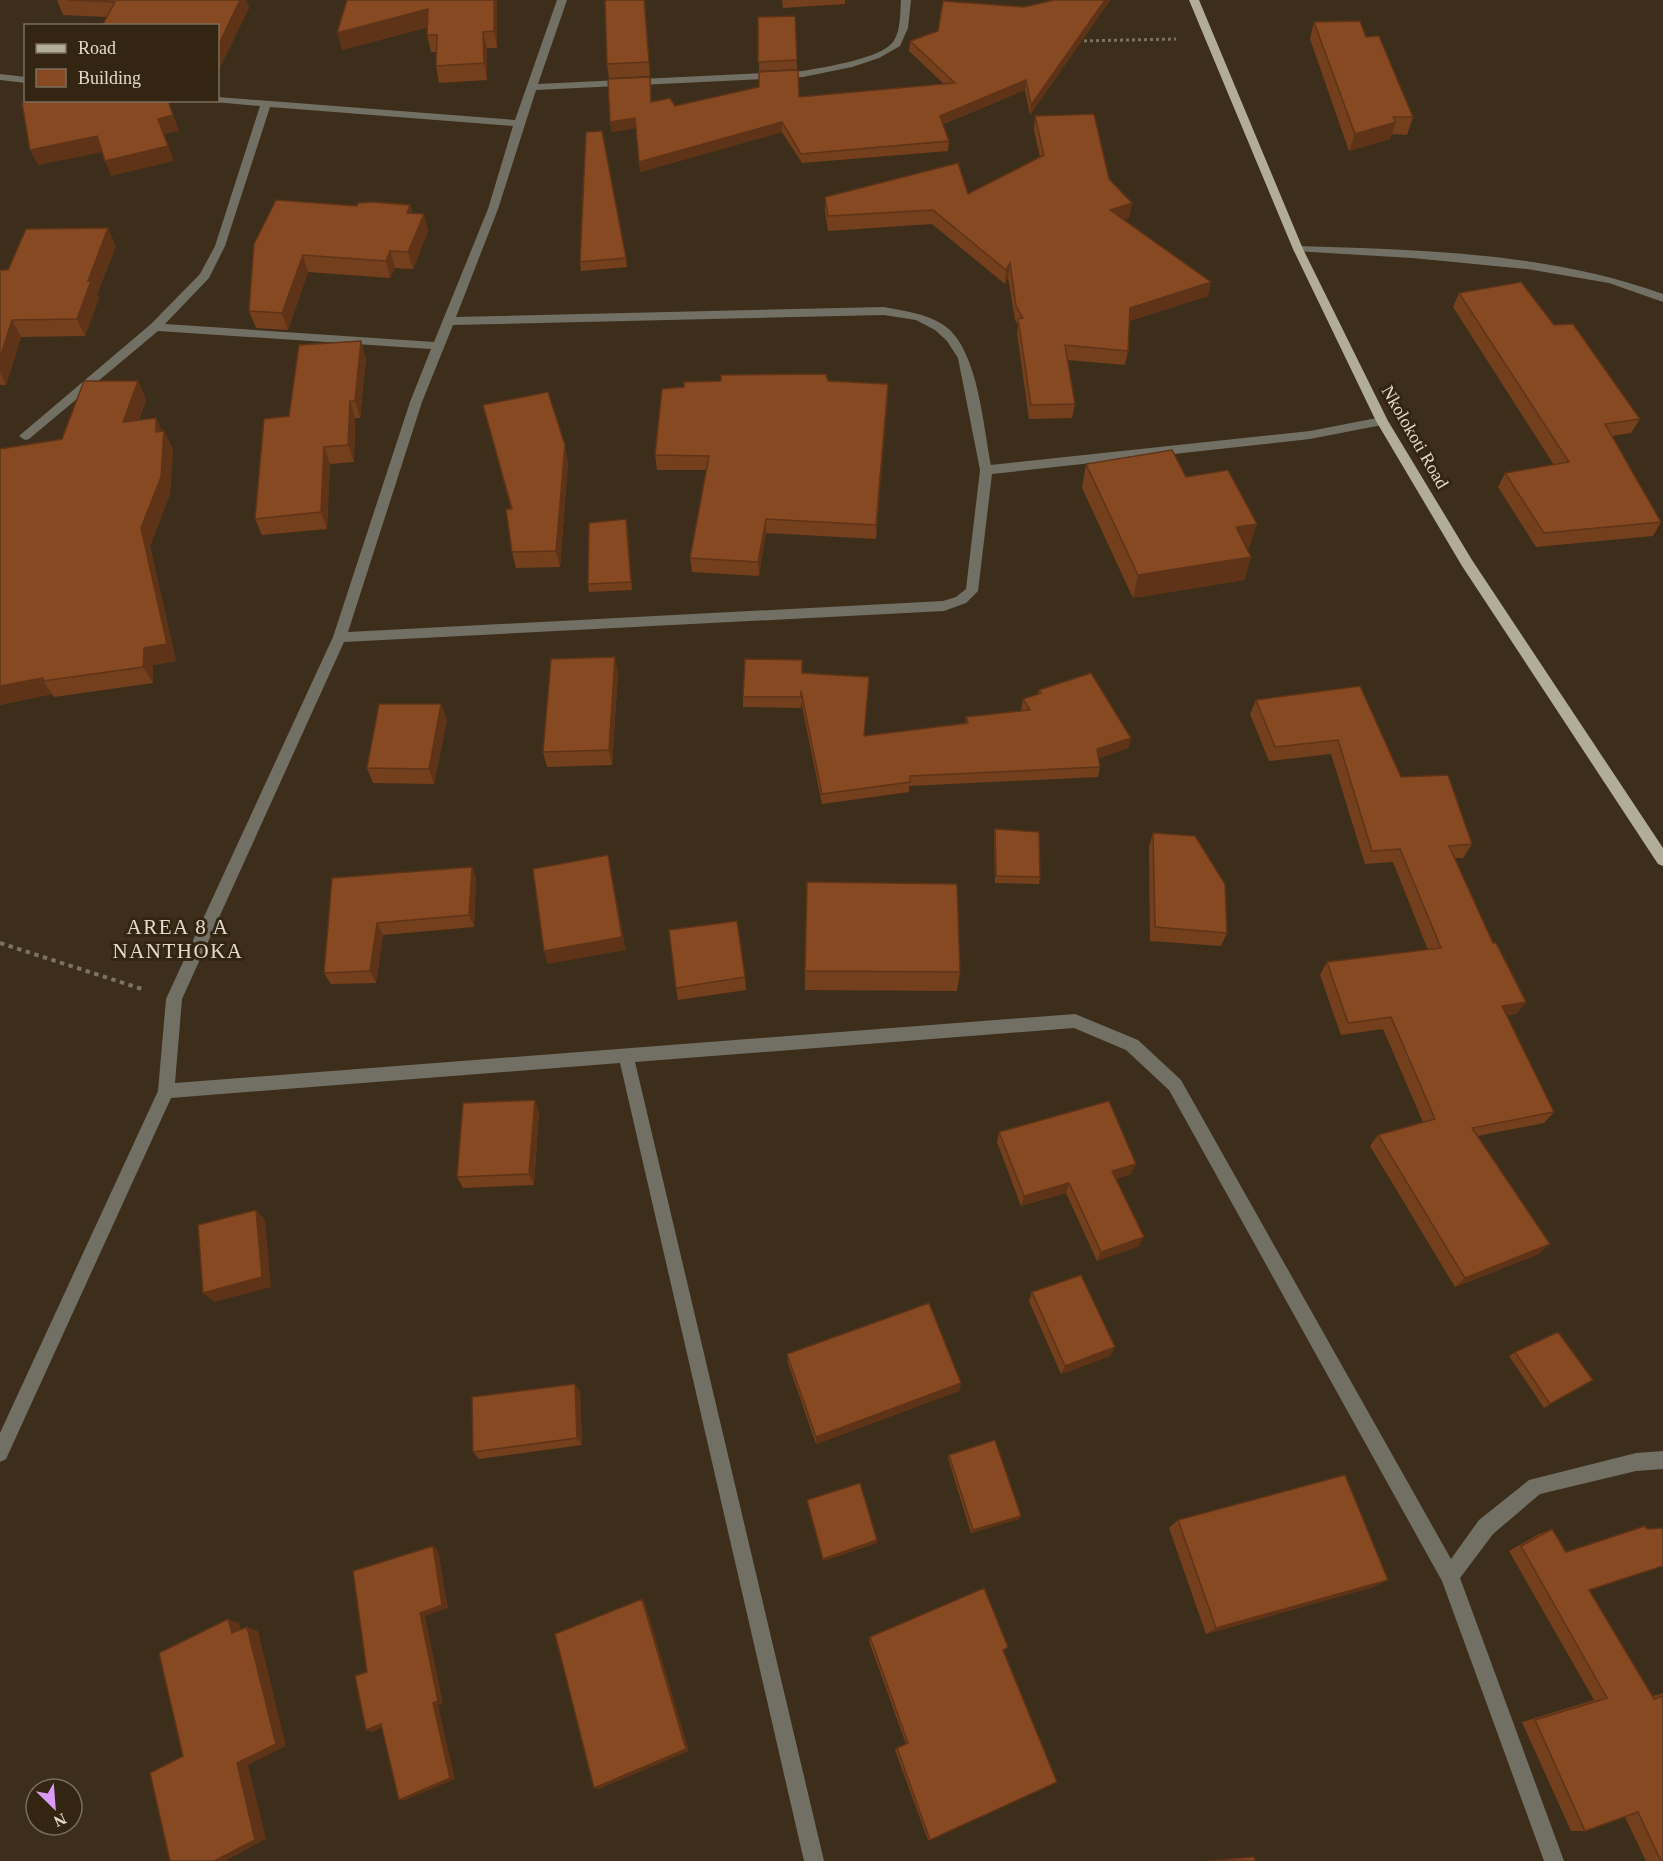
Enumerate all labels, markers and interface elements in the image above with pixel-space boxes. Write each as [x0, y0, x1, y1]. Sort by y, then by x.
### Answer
legend [24, 24, 219, 102]
text: Road [78, 38, 116, 58]
text: Building [78, 68, 141, 88]
street label: Nkolokoti Road [1377, 382, 1453, 492]
district label: AREA 8 A NANTHOKA [113, 915, 244, 963]
north arrow [24, 1777, 84, 1837]
text: N [51, 1810, 69, 1830]

